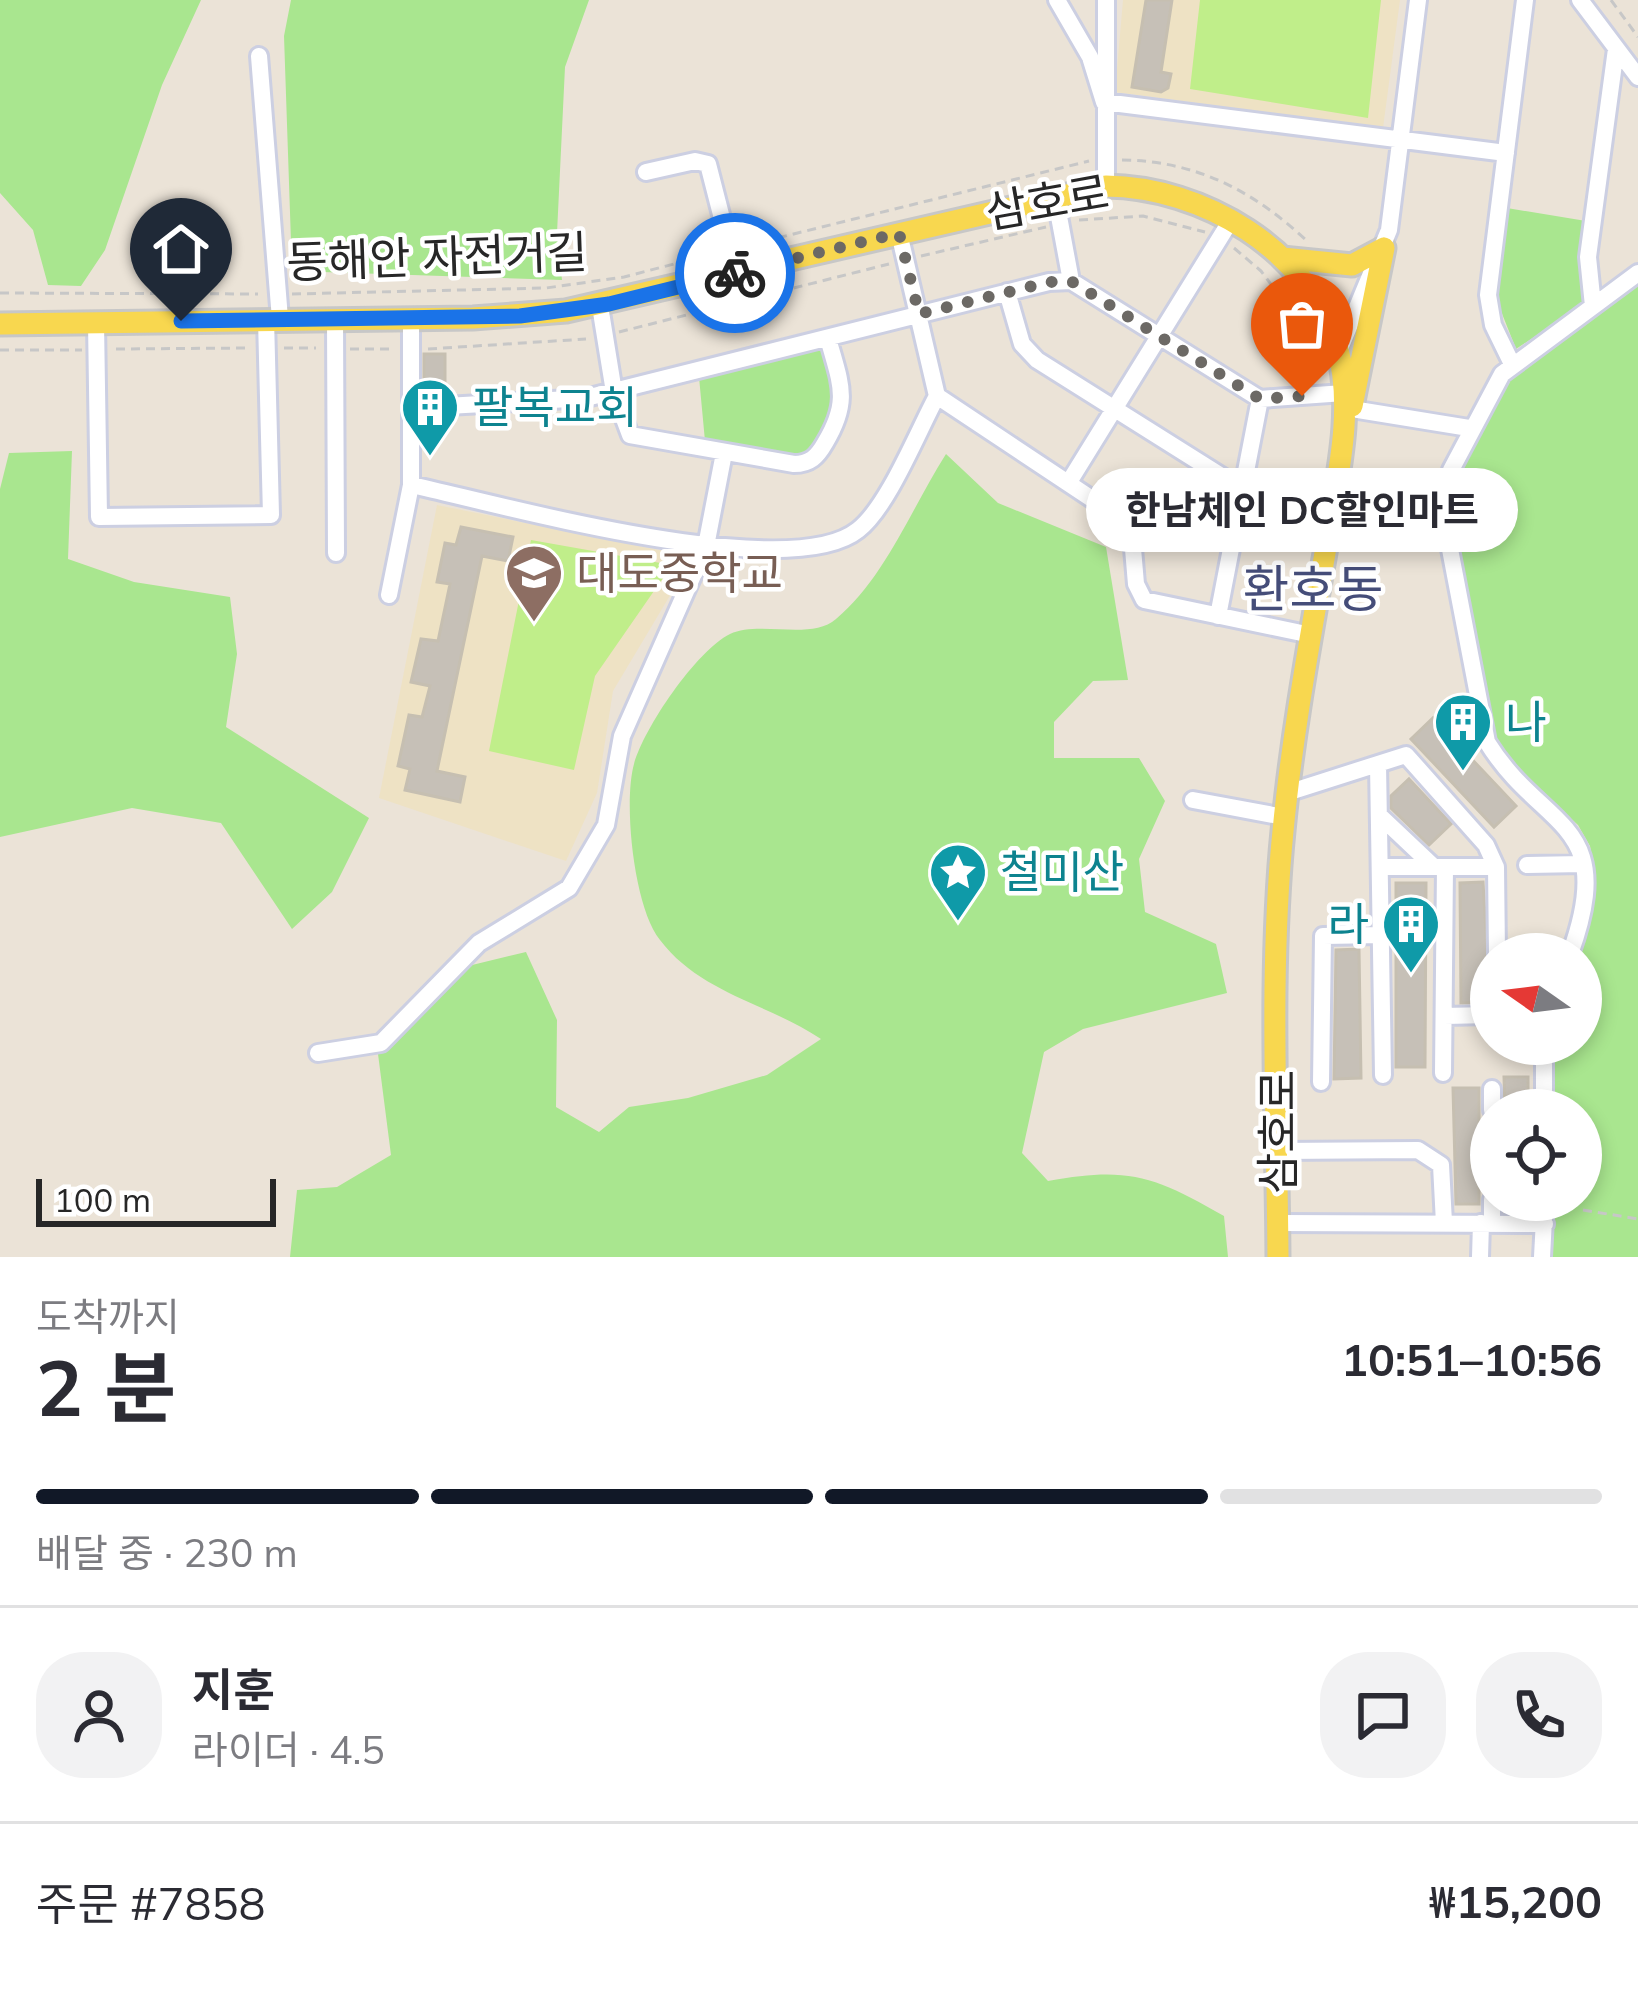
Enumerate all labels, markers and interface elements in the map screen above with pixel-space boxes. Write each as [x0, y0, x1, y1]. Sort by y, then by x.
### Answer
street label: 삼호로 [981, 163, 1113, 239]
pin [130, 198, 232, 321]
courier [675, 213, 795, 333]
icon: home [148, 216, 214, 282]
street label: 동해안 자전거길 [285, 223, 589, 289]
icon: bike [702, 240, 768, 306]
pin [1251, 273, 1353, 396]
icon: bag [1269, 291, 1335, 357]
building icon: 팔복교회 [399, 376, 461, 458]
place label: 팔복교회 [472, 378, 638, 434]
callout: 한남체인 DC할인마트 [1086, 468, 1518, 552]
text: 한남체인 DC할인마트 [1125, 485, 1479, 534]
school or university icon: 대도중학교 [503, 542, 565, 624]
place label: 대도중학교 [576, 544, 783, 600]
district label: 환호동 [1243, 556, 1383, 620]
building icon: 나 [1432, 691, 1494, 773]
place label: 나 [1505, 693, 1546, 749]
place icon: 철미산 [927, 841, 989, 923]
place label: 철미산 [1000, 843, 1124, 899]
building icon: 라 [1380, 893, 1442, 975]
place label: 라 [1328, 895, 1369, 951]
north arrow [1470, 933, 1602, 1065]
map controls [1470, 933, 1602, 1221]
street label: 삼호로 [1249, 1070, 1305, 1194]
button: locate [1470, 1089, 1602, 1221]
scale bar [36, 1173, 276, 1226]
text: 100 m [54, 1179, 151, 1220]
text: 도착까지 [36, 1292, 180, 1341]
text: 10:51–10:56 [1341, 1331, 1602, 1387]
text: 2 분 [36, 1338, 176, 1436]
text: 배달 중 · 230 m [36, 1528, 298, 1577]
button: person [36, 1652, 162, 1778]
button: chat [1320, 1652, 1446, 1778]
button: phone [1476, 1652, 1602, 1778]
text: 지훈 [192, 1661, 275, 1717]
text: 라이더 · 4.5 [192, 1725, 385, 1774]
text: ₩15,200 [1429, 1873, 1602, 1929]
text: 주문 #7858 [36, 1875, 266, 1931]

